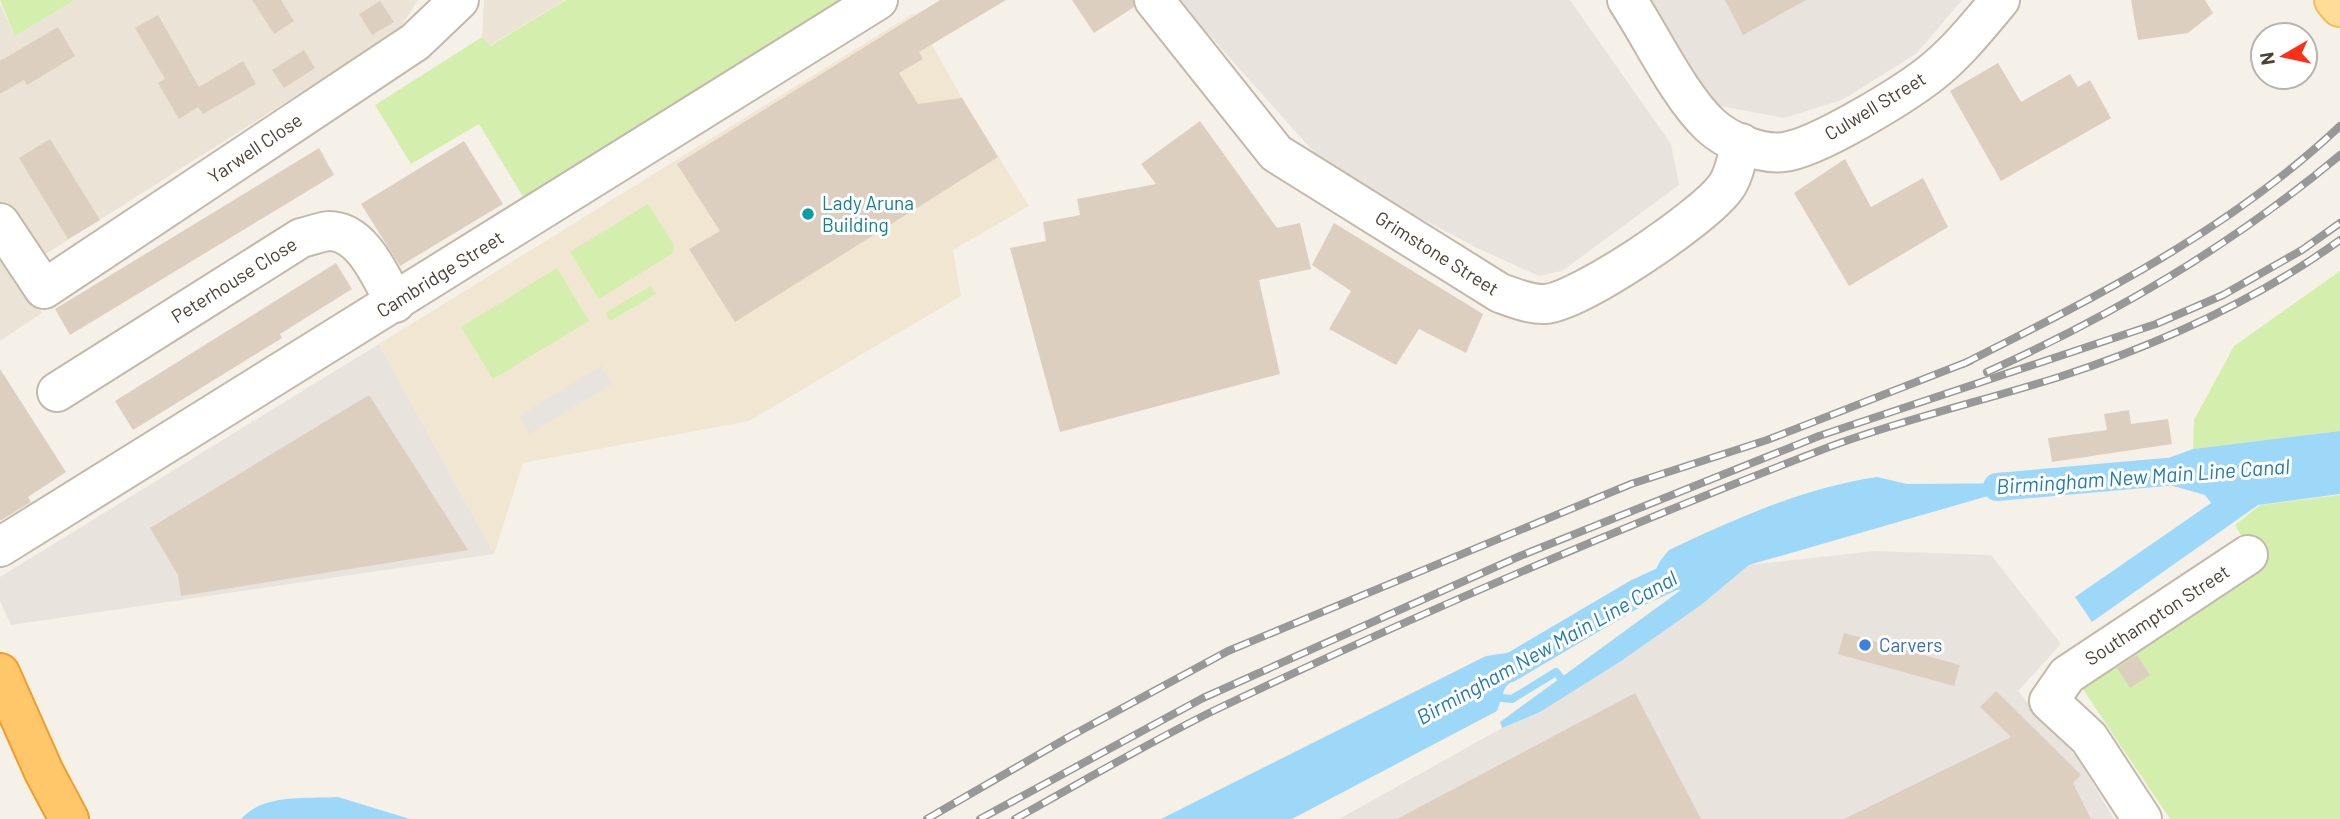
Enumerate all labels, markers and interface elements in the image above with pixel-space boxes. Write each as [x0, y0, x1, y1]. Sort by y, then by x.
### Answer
north arrow [2249, 21, 2319, 91]
text: N [2254, 51, 2279, 67]
street label: Culwell Street [1820, 66, 1930, 145]
street label: Yarwell Close [203, 108, 306, 187]
place label: Lady Aruna Building [822, 191, 914, 236]
street label: Grimstone Street [1371, 205, 1503, 300]
marker: Lady Aruna Building [800, 206, 816, 222]
street label: Cambridge Street [372, 225, 507, 322]
street label: Peterhouse Close [167, 232, 301, 327]
water label: Birmingham New Main Line Canal [1995, 453, 2291, 498]
street label: Southampton Street [2080, 559, 2233, 670]
water label: Birmingham New Main Line Canal [1412, 564, 1681, 729]
place label: Carvers [1879, 633, 1942, 656]
marker: Carvers [1857, 637, 1873, 653]

